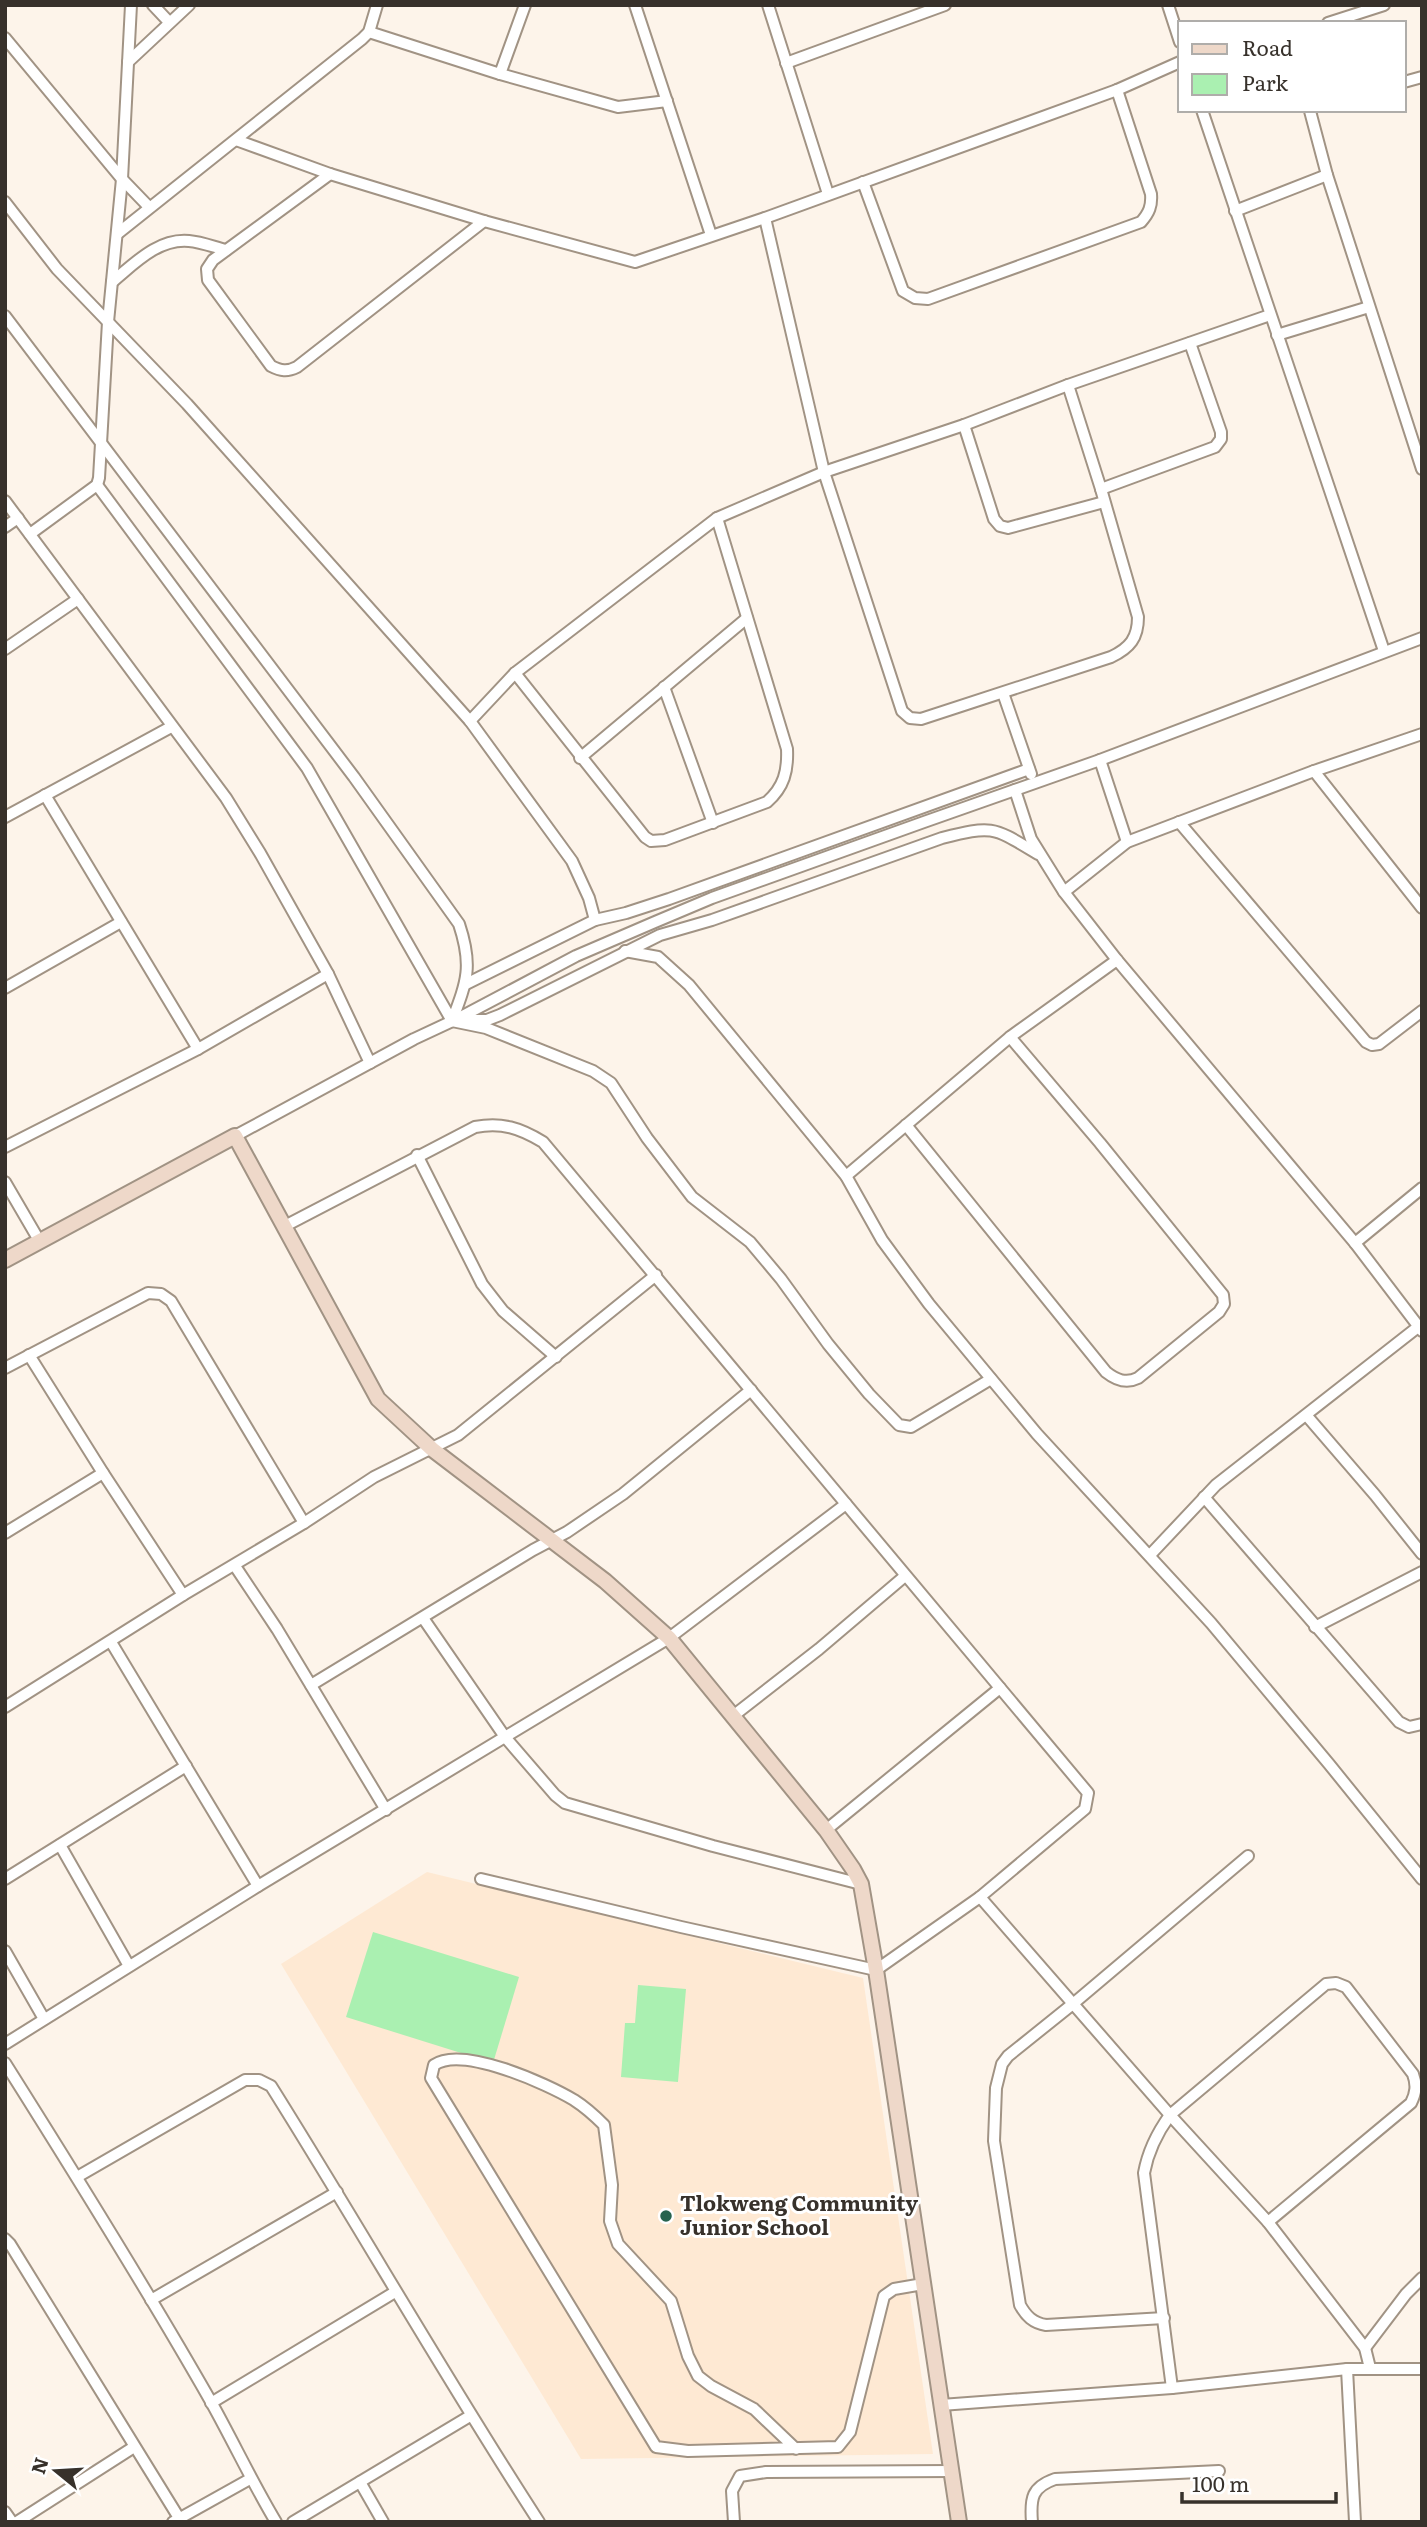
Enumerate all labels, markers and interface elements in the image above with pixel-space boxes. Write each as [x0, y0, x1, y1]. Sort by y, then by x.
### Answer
legend [1178, 21, 1406, 112]
text: Road [1242, 31, 1293, 62]
text: Park [1242, 66, 1288, 97]
place label: Tlokweng Community Junior School [680, 2186, 918, 2241]
marker: Tlokweng Community Junior School [658, 2208, 674, 2224]
north arrow [21, 2436, 91, 2506]
text: N [23, 2453, 55, 2477]
scale bar [1182, 2460, 1336, 2504]
text: 100 m [1192, 2467, 1249, 2498]

